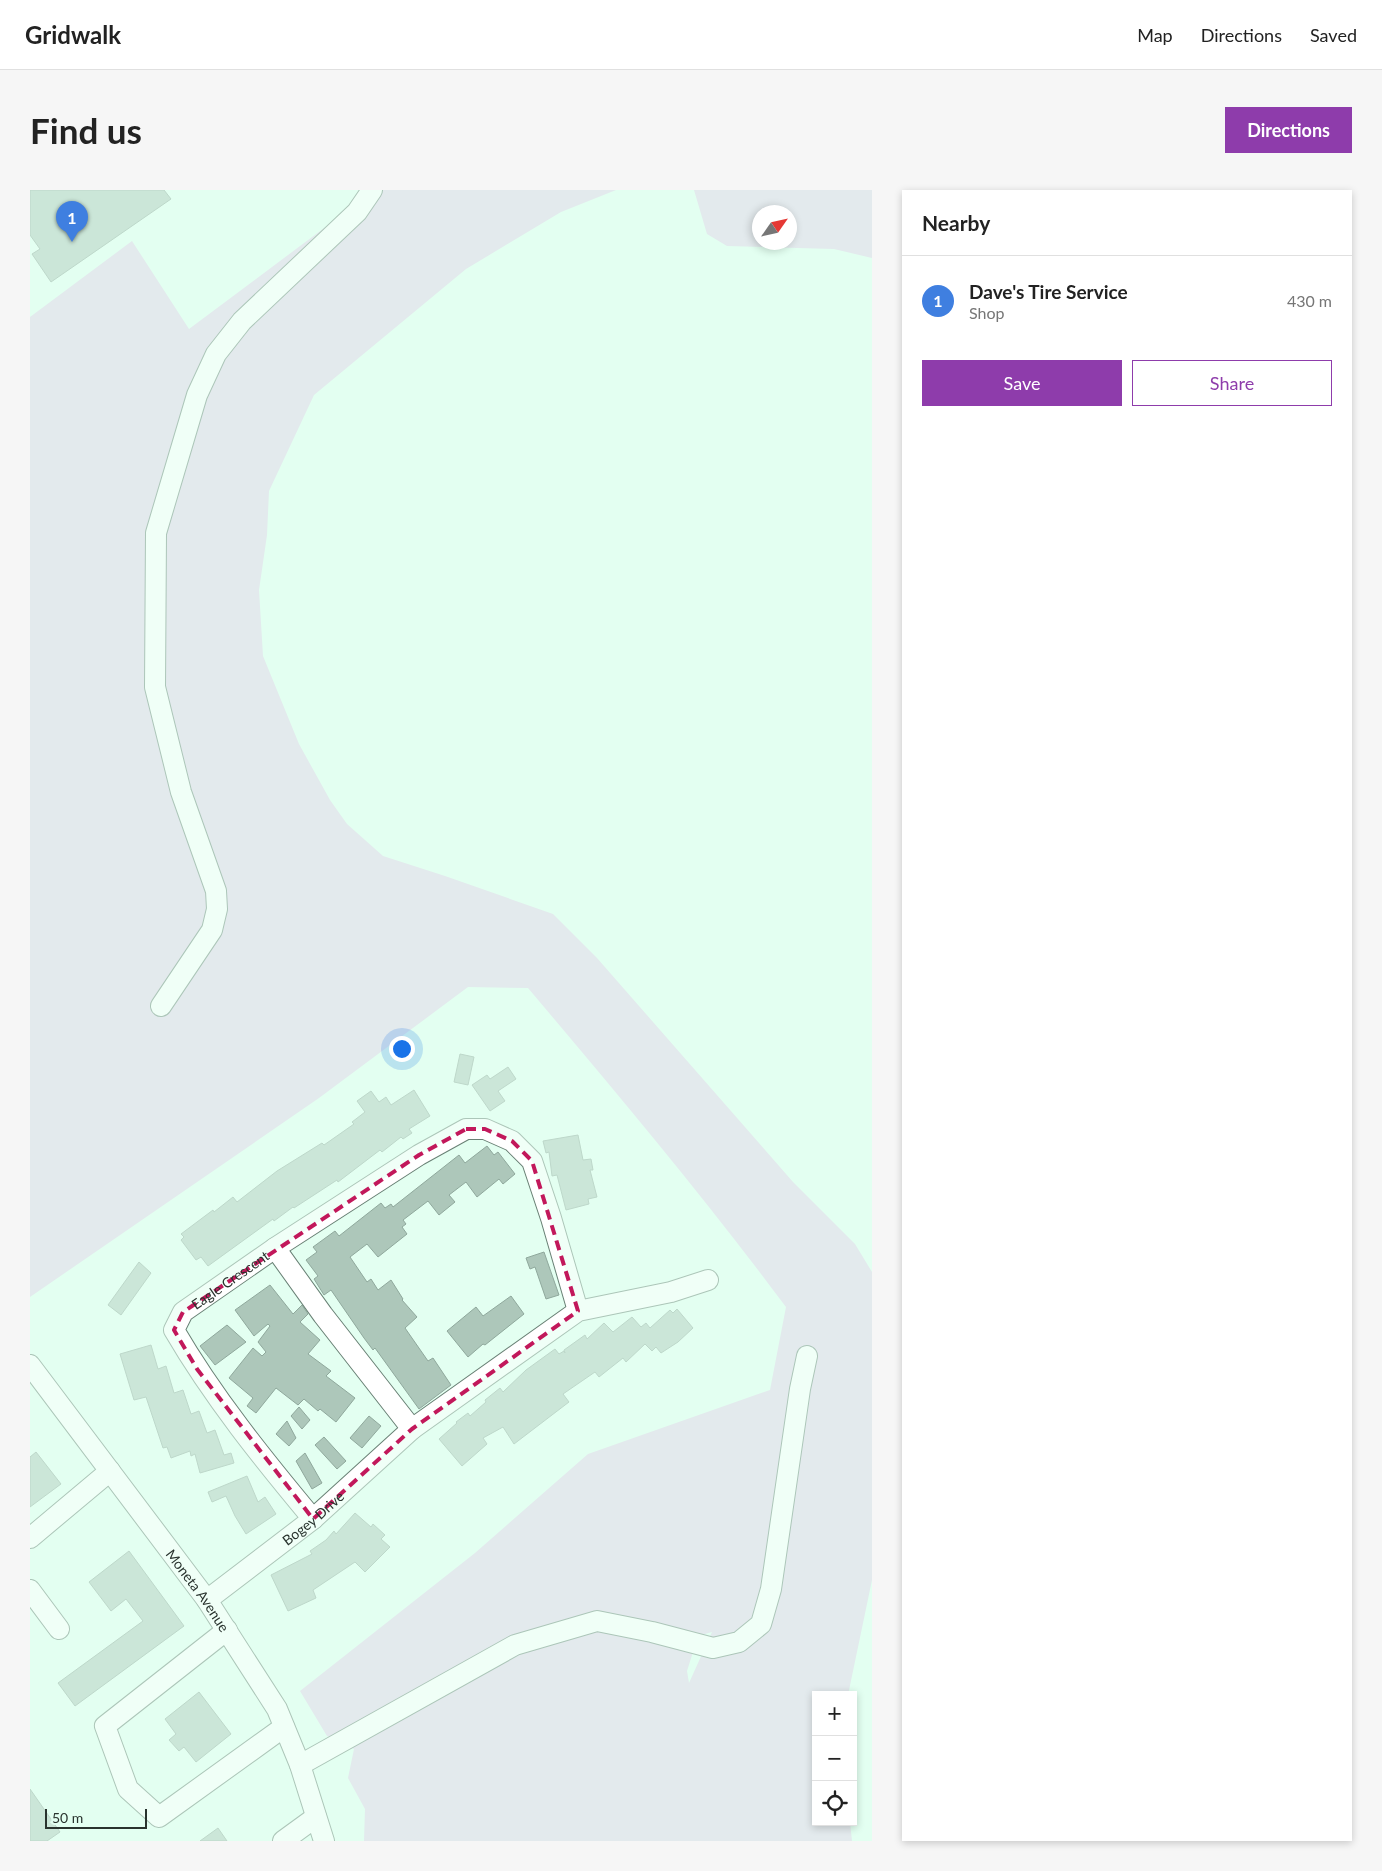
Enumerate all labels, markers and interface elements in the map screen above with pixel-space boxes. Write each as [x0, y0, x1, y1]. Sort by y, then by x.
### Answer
text: Gridwalk [25, 20, 121, 49]
text: Map [1137, 24, 1173, 46]
text: Directions [1201, 24, 1282, 46]
text: Saved [1310, 24, 1357, 46]
button: Directions [1225, 107, 1352, 153]
text: Find us [30, 109, 142, 151]
pin: 1 [56, 201, 88, 242]
north arrow [752, 205, 797, 250]
text: Nearby [922, 210, 990, 235]
text: Dave's Tire Service [969, 280, 1128, 303]
text: 1 [933, 291, 943, 310]
text: 430 m [1287, 291, 1332, 310]
text: Shop [969, 303, 1005, 322]
button: Save [922, 360, 1122, 406]
button: Share [1132, 360, 1332, 406]
your location [389, 1036, 415, 1062]
street label: Eagle Crescent [188, 1247, 272, 1312]
street label: Bogey Drive [278, 1487, 347, 1548]
street label: Moneta Avenue [163, 1545, 233, 1634]
map controls [812, 1691, 857, 1826]
button: + [812, 1691, 857, 1736]
button: − [812, 1736, 857, 1781]
button: locate [812, 1781, 857, 1826]
scale bar [45, 1806, 148, 1829]
text: 50 m [52, 1809, 83, 1826]

